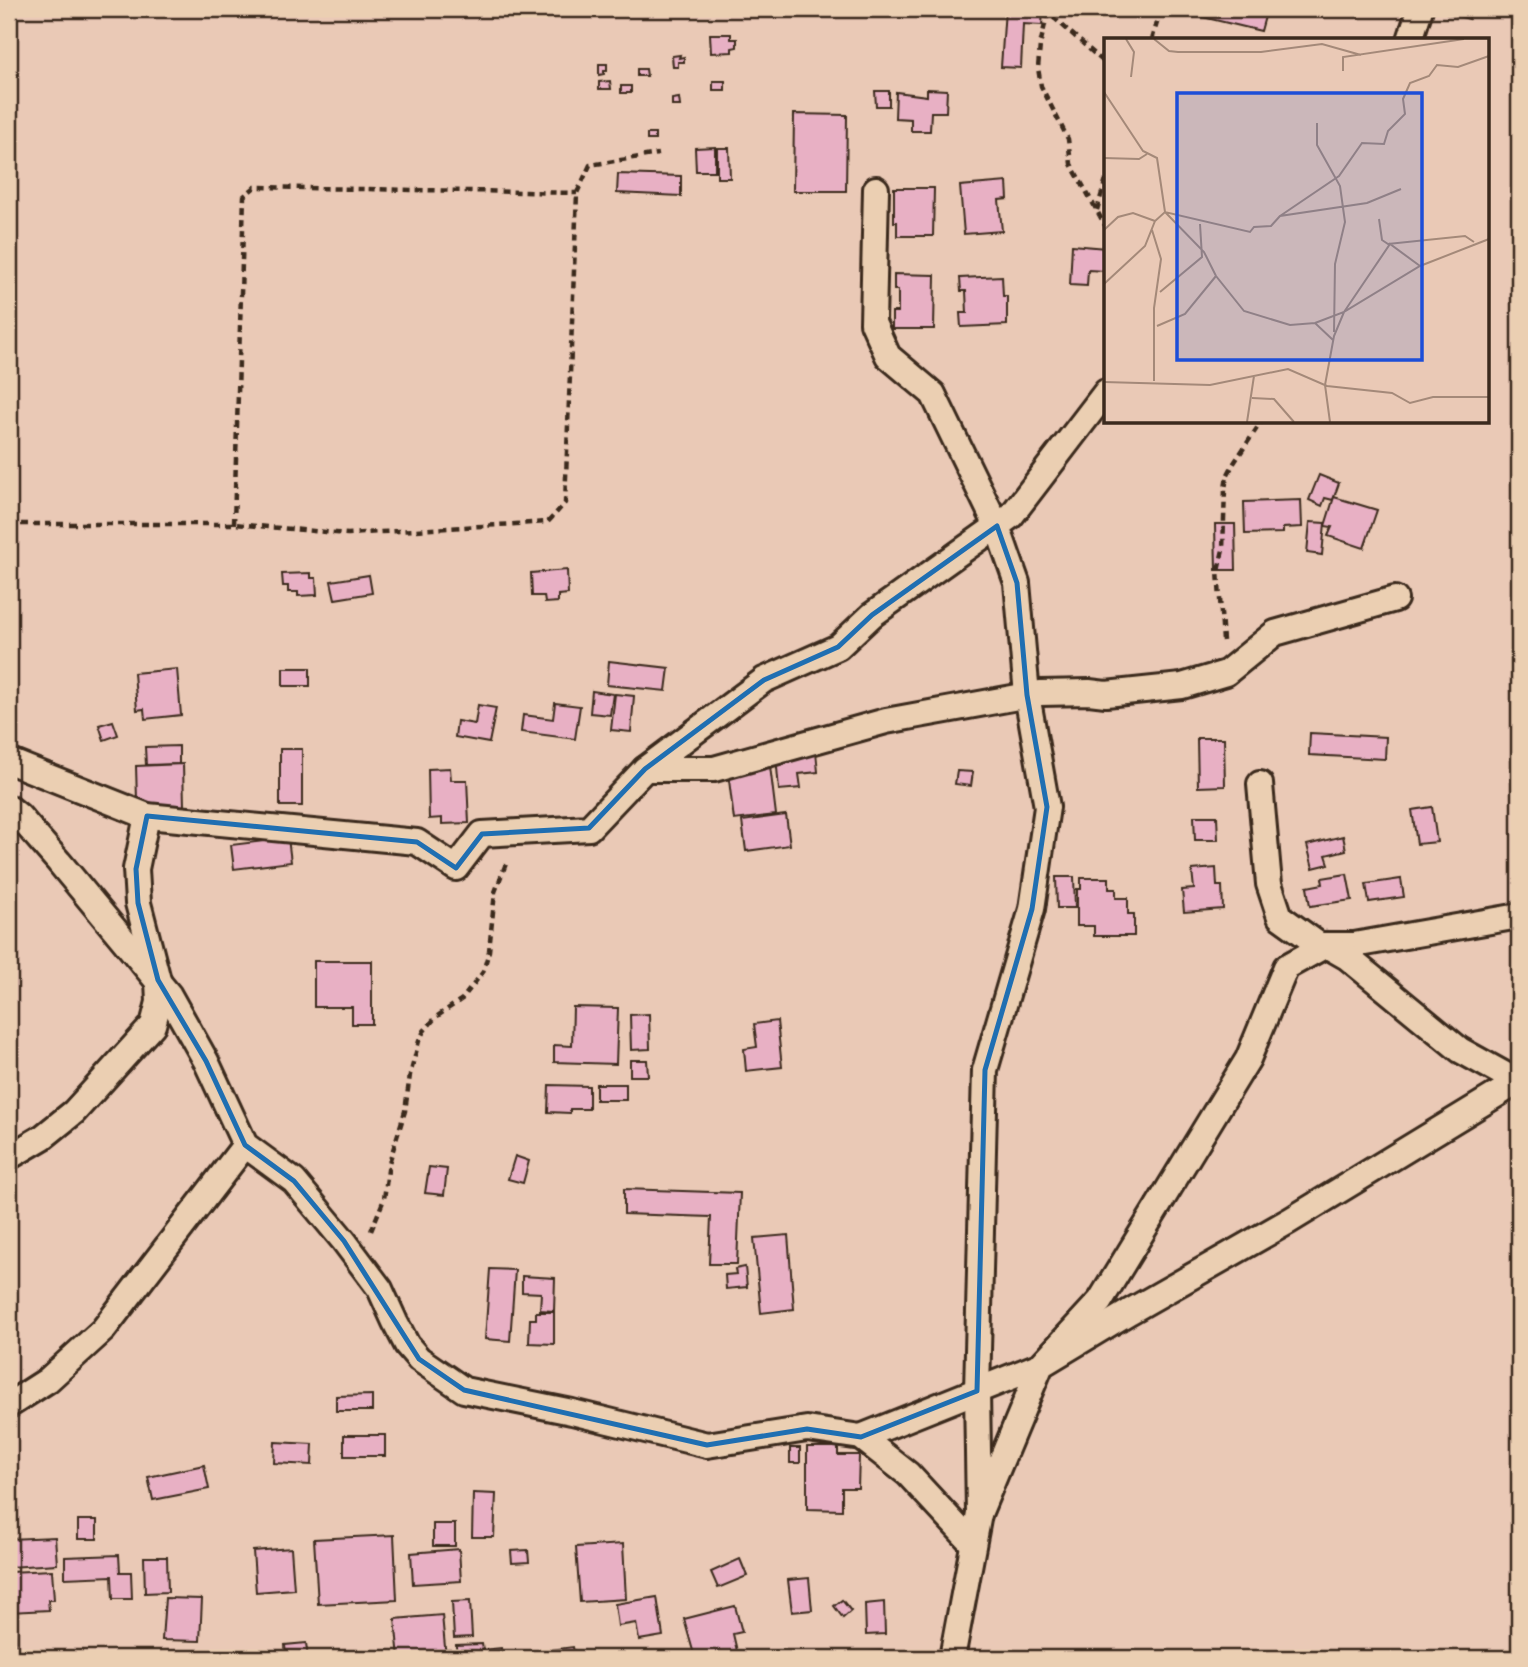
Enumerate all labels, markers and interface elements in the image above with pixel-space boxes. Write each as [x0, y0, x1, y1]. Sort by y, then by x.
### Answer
inset map [1104, 38, 1490, 424]

